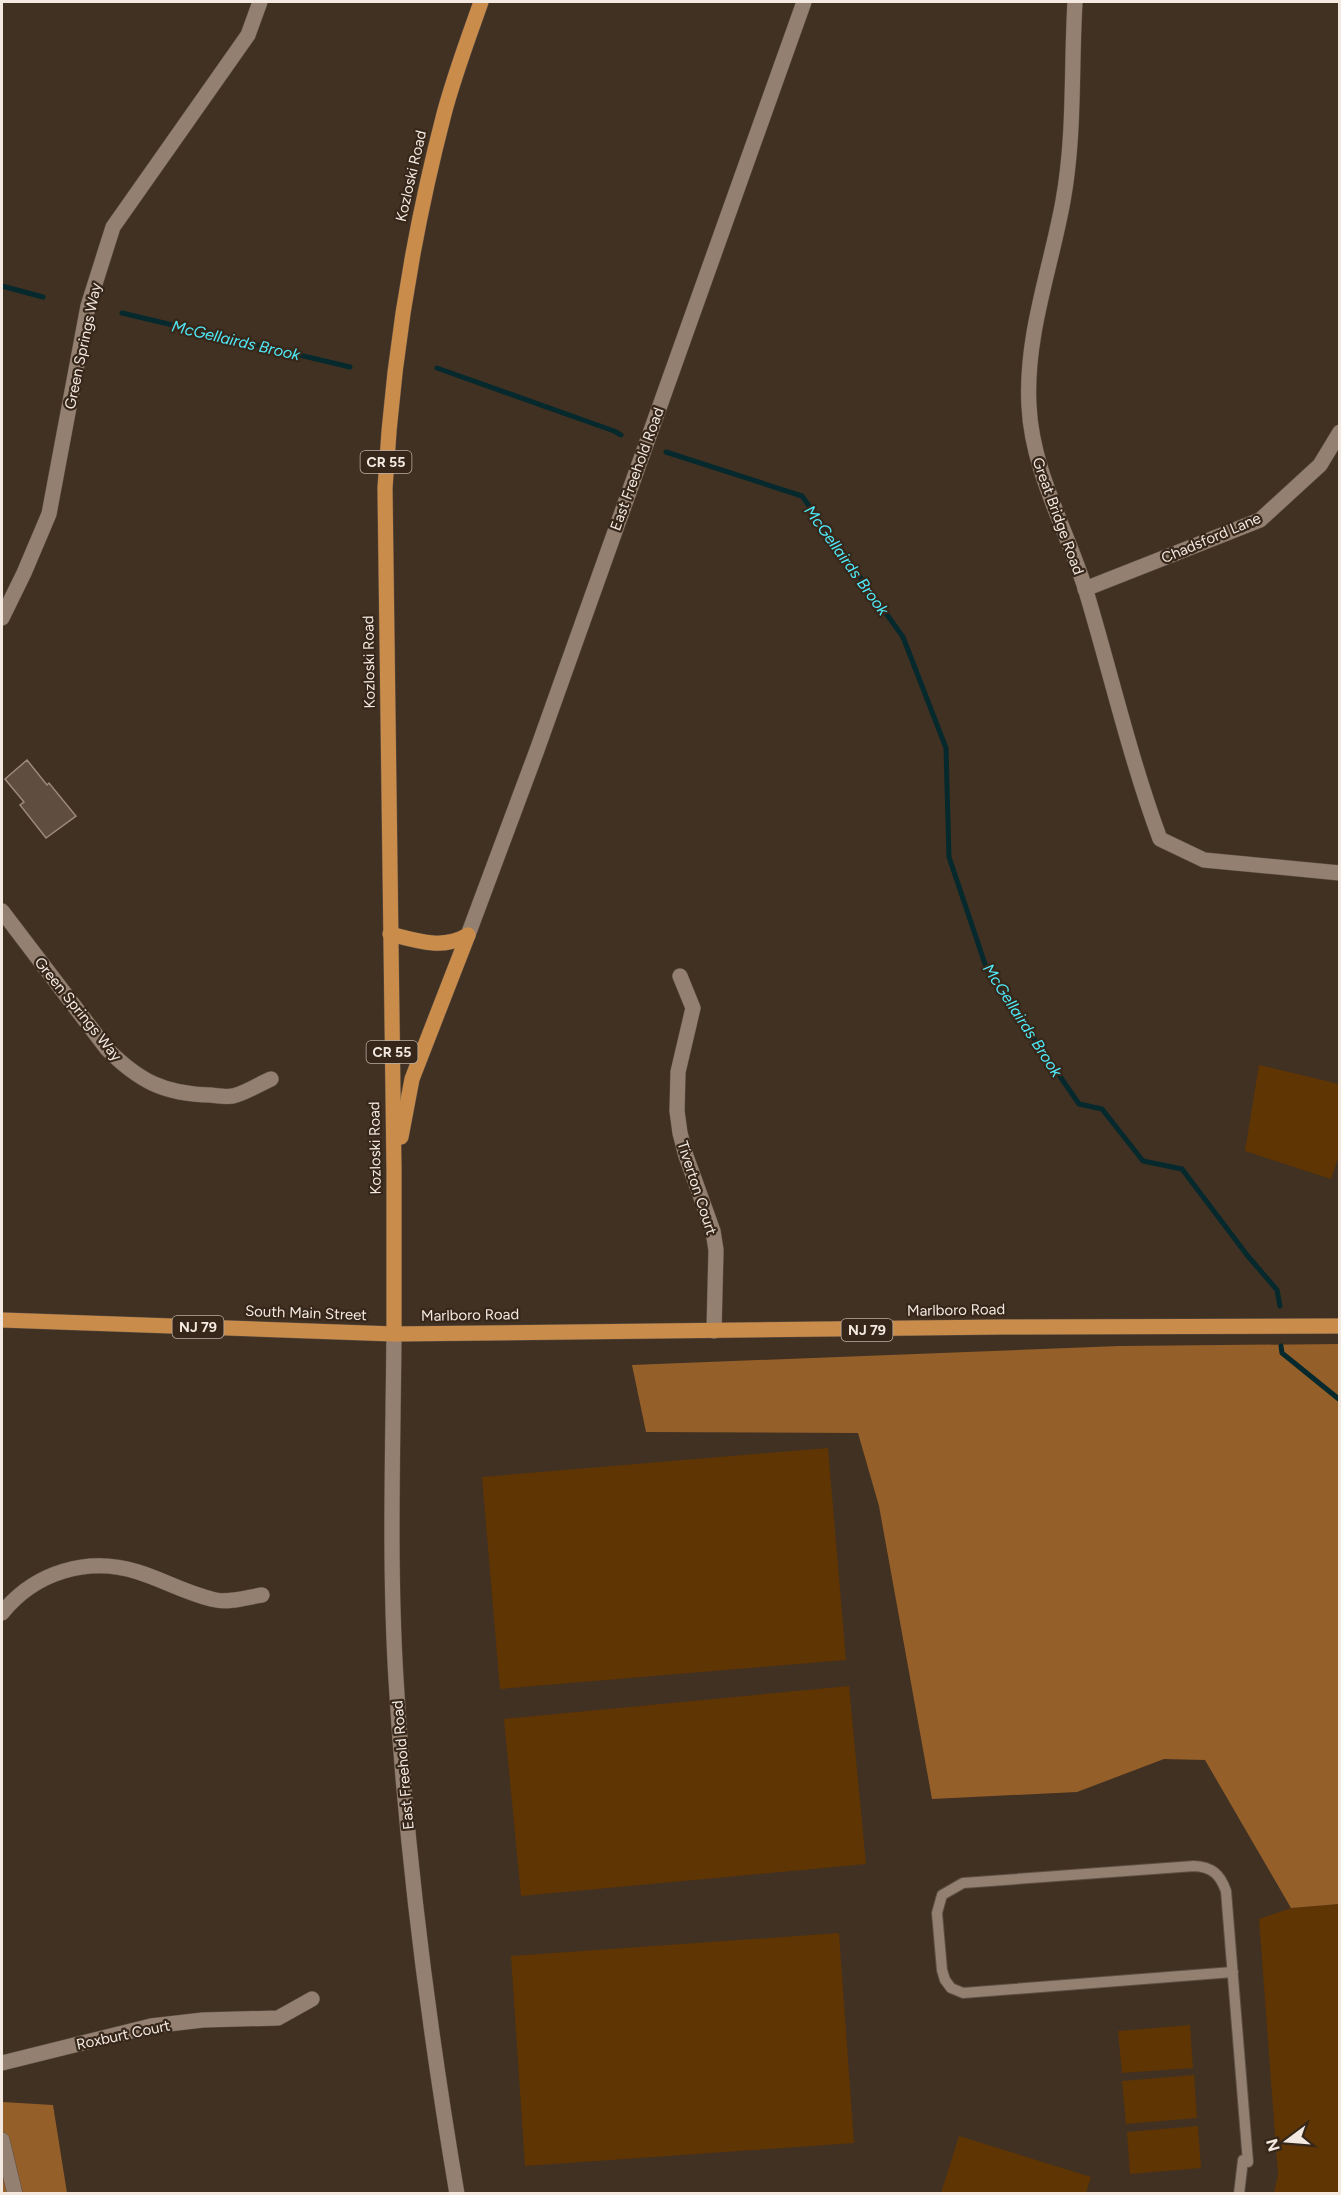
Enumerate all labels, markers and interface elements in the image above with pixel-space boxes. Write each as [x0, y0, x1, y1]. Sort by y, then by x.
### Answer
street label: Kozloski Road [392, 129, 430, 223]
street label: Green Springs Way [61, 281, 105, 411]
water label: McGellairds Brook [170, 316, 303, 365]
street label: East Freehold Road [606, 405, 668, 533]
road number: CR 55 [360, 451, 412, 473]
street label: Great Bridge Road [1028, 455, 1088, 577]
water label: McGellairds Brook [800, 502, 894, 620]
street label: Chadsford Lane [1159, 509, 1263, 567]
street label: Kozloski Road [359, 615, 379, 709]
street label: Green Springs Way [31, 953, 126, 1065]
water label: McGellairds Brook [979, 960, 1067, 1082]
road number: CR 55 [366, 1041, 418, 1063]
street label: Kozloski Road [365, 1101, 385, 1195]
street label: Tiverton Court [673, 1139, 721, 1238]
street label: Marlboro Road [907, 1300, 1005, 1320]
street label: South Main Street [245, 1302, 368, 1324]
street label: Marlboro Road [421, 1305, 519, 1325]
road number: NJ 79 [172, 1316, 224, 1338]
road number: NJ 79 [842, 1319, 892, 1341]
street label: East Freehold Road [388, 1700, 418, 1830]
street label: Roxburt Court [74, 2016, 172, 2054]
north arrow [1257, 2111, 1317, 2171]
text: N [1262, 2136, 1284, 2154]

